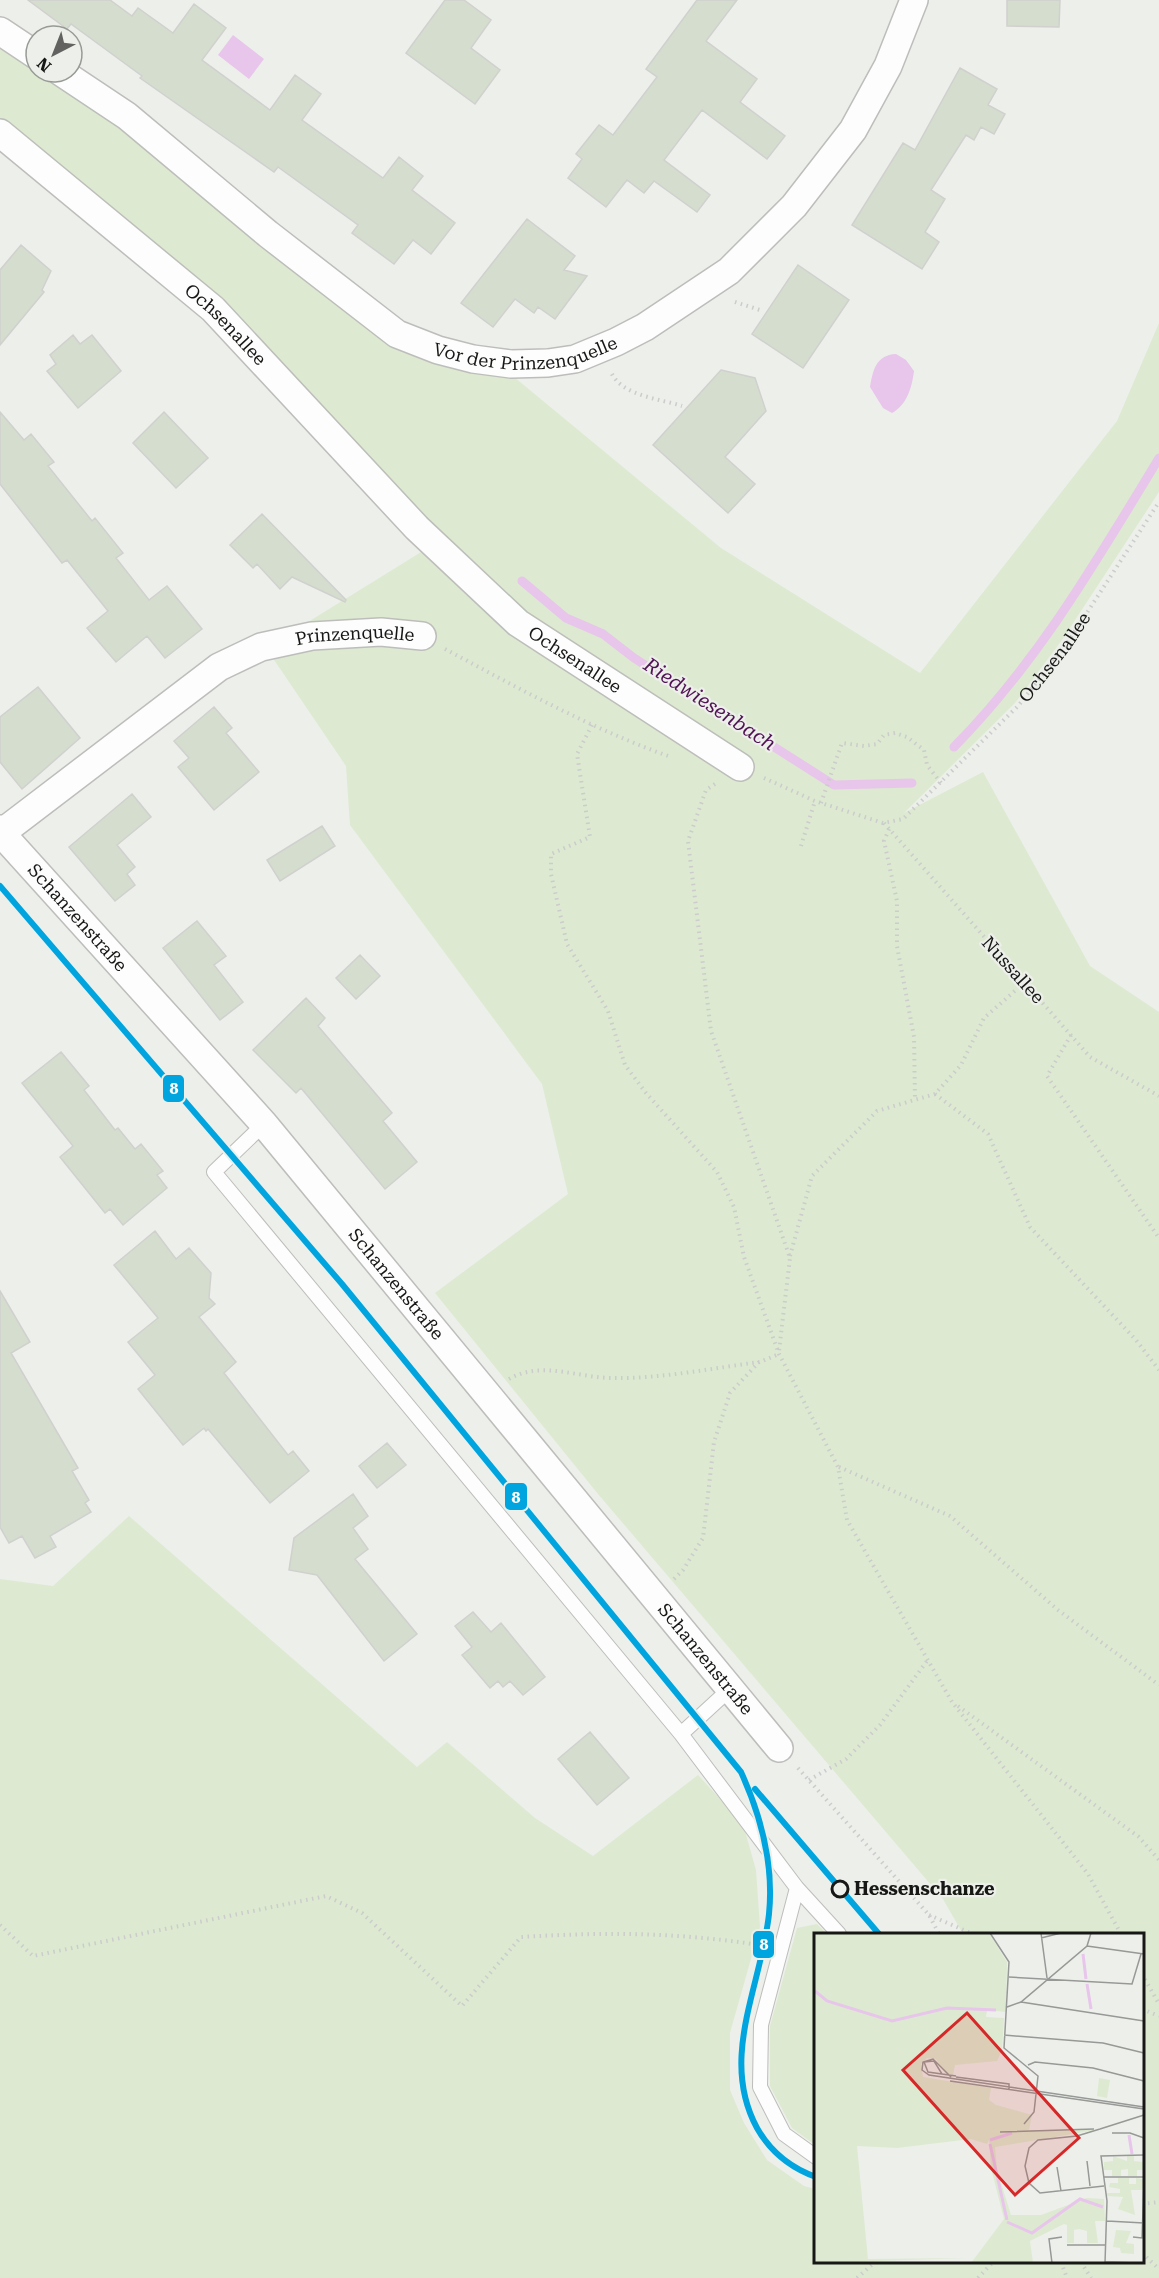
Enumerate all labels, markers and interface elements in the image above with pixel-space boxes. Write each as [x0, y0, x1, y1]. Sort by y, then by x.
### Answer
north arrow [24, 24, 84, 84]
text: N [33, 54, 55, 76]
street label: Ochsenallee [181, 279, 271, 369]
street label: Vor der Prinzenquelle [431, 332, 620, 374]
street label: Ochsenallee [1014, 608, 1094, 706]
street label: Prinzenquelle [293, 621, 416, 649]
street label: Ochsenallee [525, 622, 626, 697]
water label: Riedwiesenbach [639, 652, 781, 756]
street label: Schanzenstraße [24, 859, 132, 976]
street label: Nussallee [978, 932, 1049, 1008]
line badge: 8 [162, 1074, 185, 1103]
text: 8 [170, 1079, 179, 1098]
street label: Schanzenstraße [345, 1224, 449, 1344]
line badge: 8 [504, 1482, 528, 1511]
text: 8 [512, 1488, 521, 1507]
street label: Schanzenstraße [654, 1599, 758, 1719]
place label: Hessenschanze [854, 1878, 995, 1899]
marker: Hessenschanze [831, 1880, 849, 1898]
line badge: 8 [752, 1930, 775, 1959]
inset map [814, 1933, 1144, 2263]
text: 8 [760, 1935, 769, 1954]

